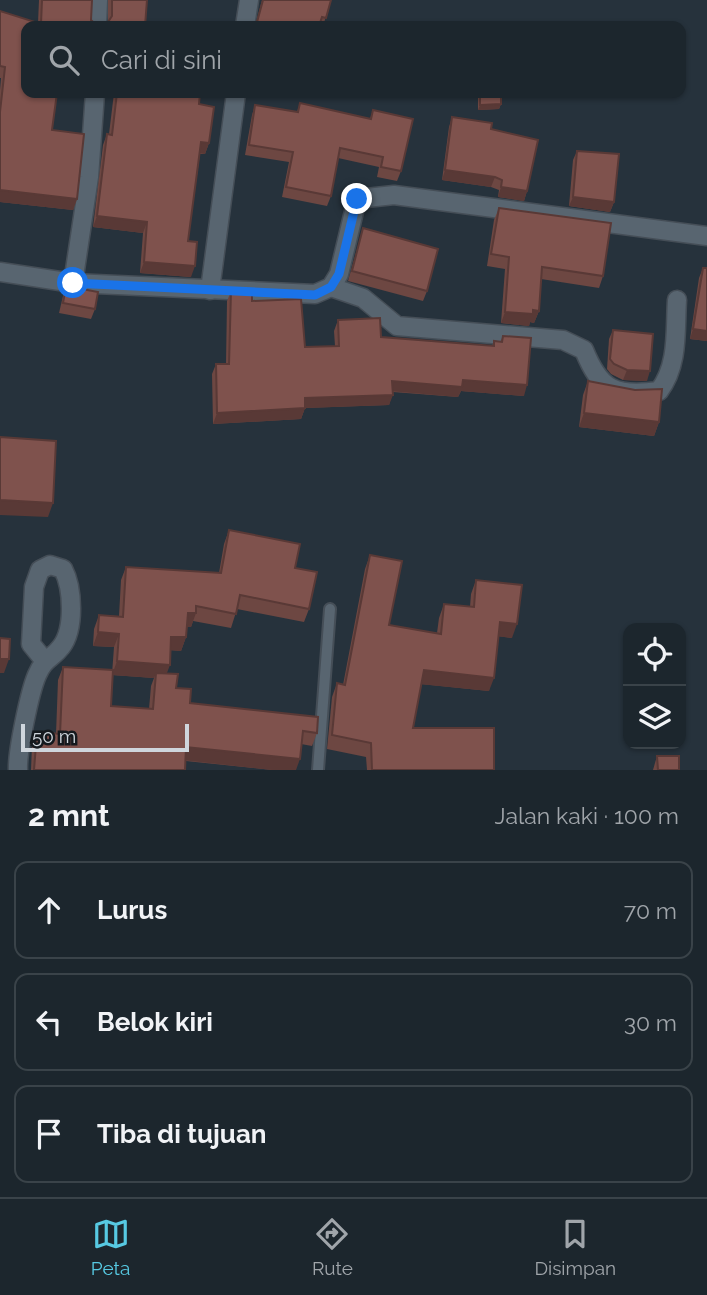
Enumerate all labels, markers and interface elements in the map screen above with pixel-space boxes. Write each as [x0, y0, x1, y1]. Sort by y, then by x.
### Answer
search box [21, 21, 686, 98]
icon: search [45, 41, 83, 79]
text: Cari di sini [101, 45, 222, 75]
route end [341, 183, 372, 214]
route start [57, 267, 88, 298]
map controls [623, 623, 686, 749]
button: locate [623, 623, 686, 686]
button: layers [623, 686, 686, 749]
scale bar [21, 721, 189, 753]
text: 50 m [32, 725, 76, 747]
text: 2 mnt [28, 798, 110, 833]
text: Jalan kaki · 100 m [495, 802, 679, 829]
icon: ahead [30, 891, 68, 929]
text: Lurus [97, 895, 167, 925]
text: 70 m [624, 897, 677, 924]
icon: left [30, 1003, 68, 1041]
text: Belok kiri [97, 1007, 213, 1037]
text: 30 m [624, 1009, 677, 1036]
icon: arrive [30, 1115, 68, 1153]
text: Tiba di tujuan [97, 1119, 267, 1149]
tab: Peta [91, 1215, 130, 1279]
tab: Rute [312, 1215, 353, 1279]
tab: Disimpan [534, 1215, 616, 1279]

